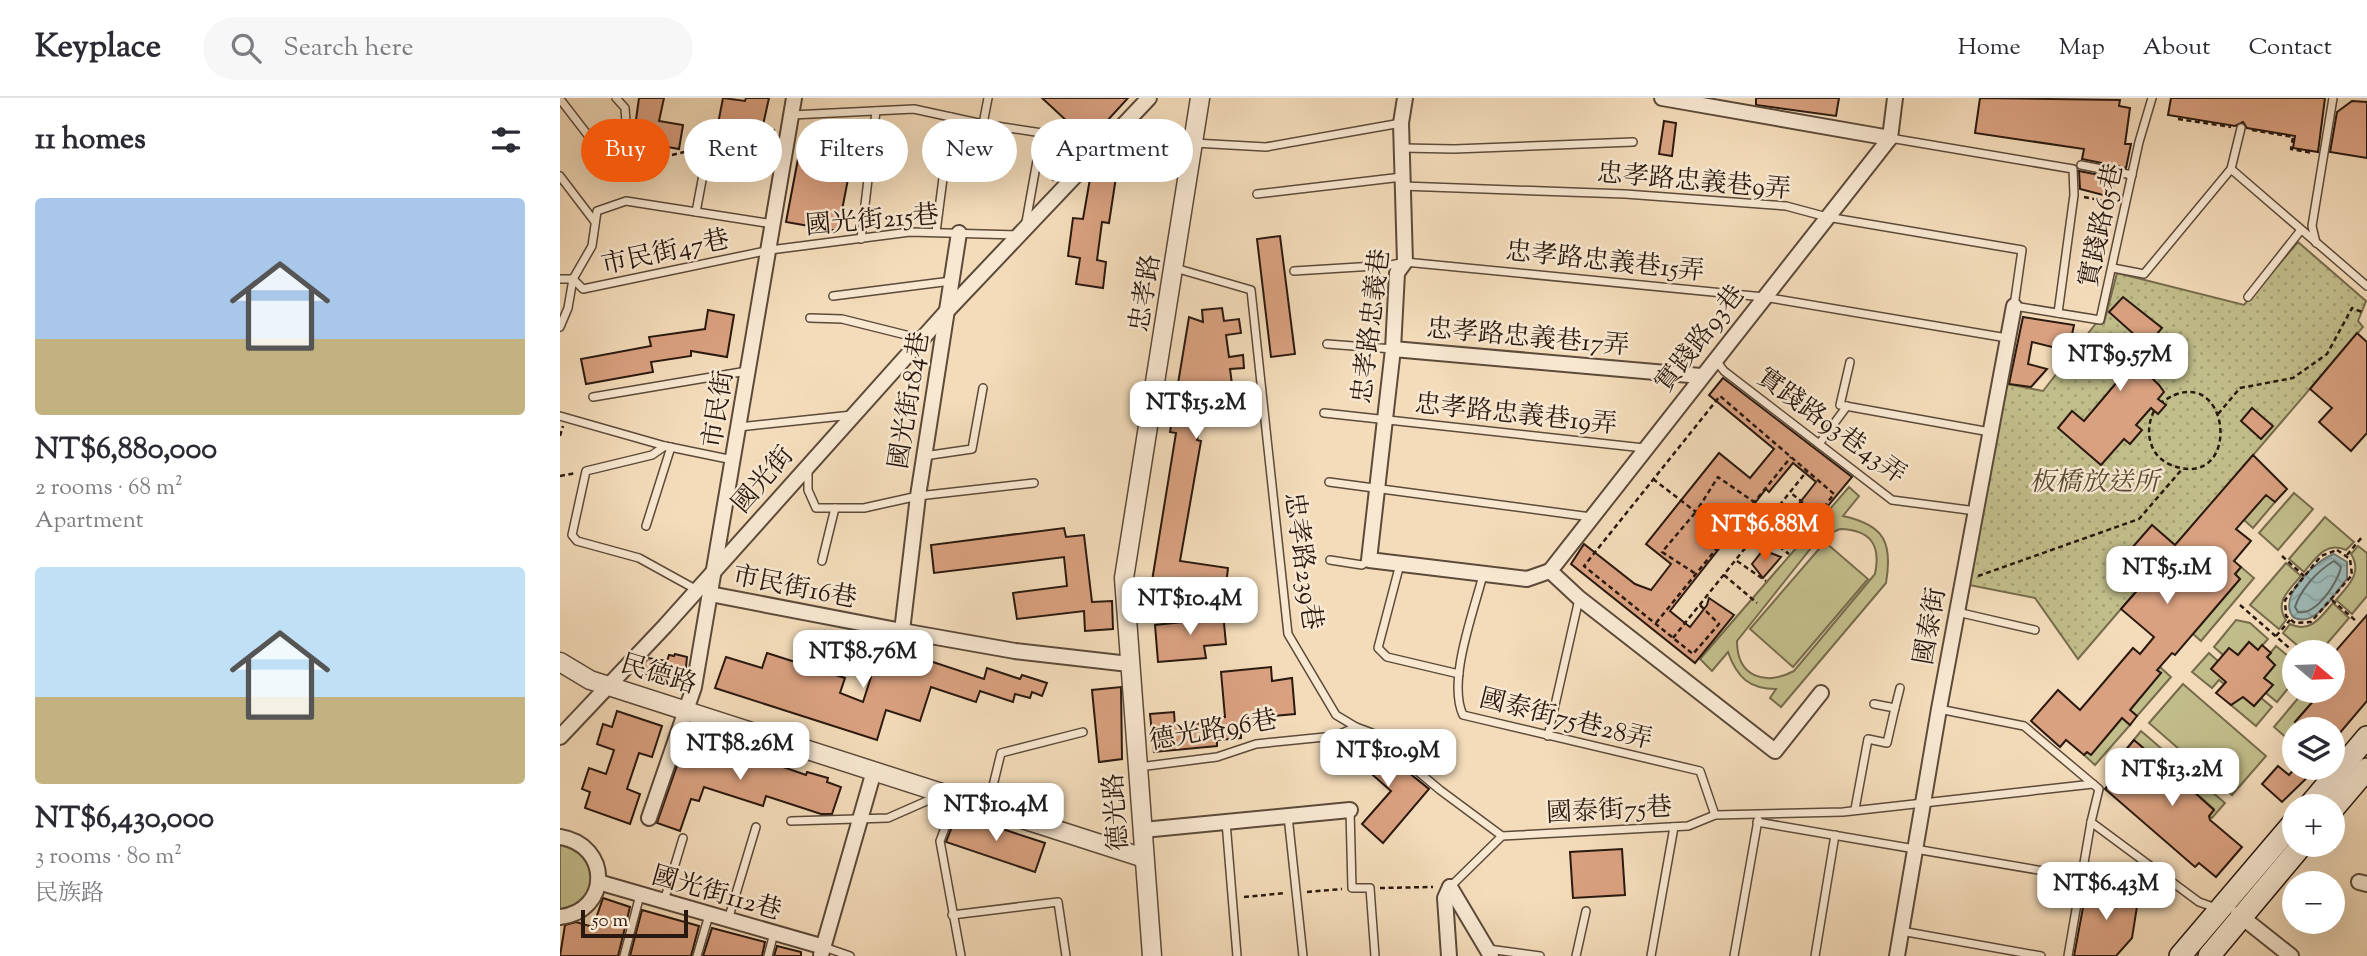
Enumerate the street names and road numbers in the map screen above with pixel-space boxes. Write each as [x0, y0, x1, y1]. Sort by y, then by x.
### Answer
street label: 忠孝路忠義巷9弄 [1595, 156, 1792, 209]
street label: 實踐路65巷 [2071, 160, 2134, 291]
street label: 國光街215巷 [804, 197, 941, 246]
street label: 市民街47巷 [598, 222, 733, 285]
street label: 忠孝路忠義巷15弄 [1503, 234, 1706, 291]
street label: 忠孝路忠義巷 [1345, 247, 1400, 406]
street label: 忠孝路 [1122, 252, 1171, 335]
street label: 實踐路93巷 [1647, 278, 1755, 401]
street label: 忠孝路忠義巷17弄 [1425, 311, 1631, 366]
street label: 國光街184巷 [881, 329, 940, 472]
street label: 實踐路93巷43弄 [1748, 360, 1913, 494]
street label: 市民街 [695, 368, 744, 451]
street label: 忠孝路忠義巷19弄 [1413, 386, 1619, 445]
street label: 國光街 [724, 439, 803, 522]
street label: 忠孝路239巷 [1274, 490, 1330, 633]
street label: 市民街16巷 [729, 558, 860, 619]
street label: 國泰街 [1906, 585, 1956, 668]
street label: 民德路 [616, 646, 701, 704]
street label: 國泰街75巷28弄 [1475, 681, 1656, 760]
street label: 德光路96巷 [1146, 702, 1280, 761]
street label: 德光路 [1096, 772, 1139, 852]
street label: 國泰街75巷 [1545, 790, 1673, 833]
street label: 國光街112巷 [647, 858, 786, 931]

